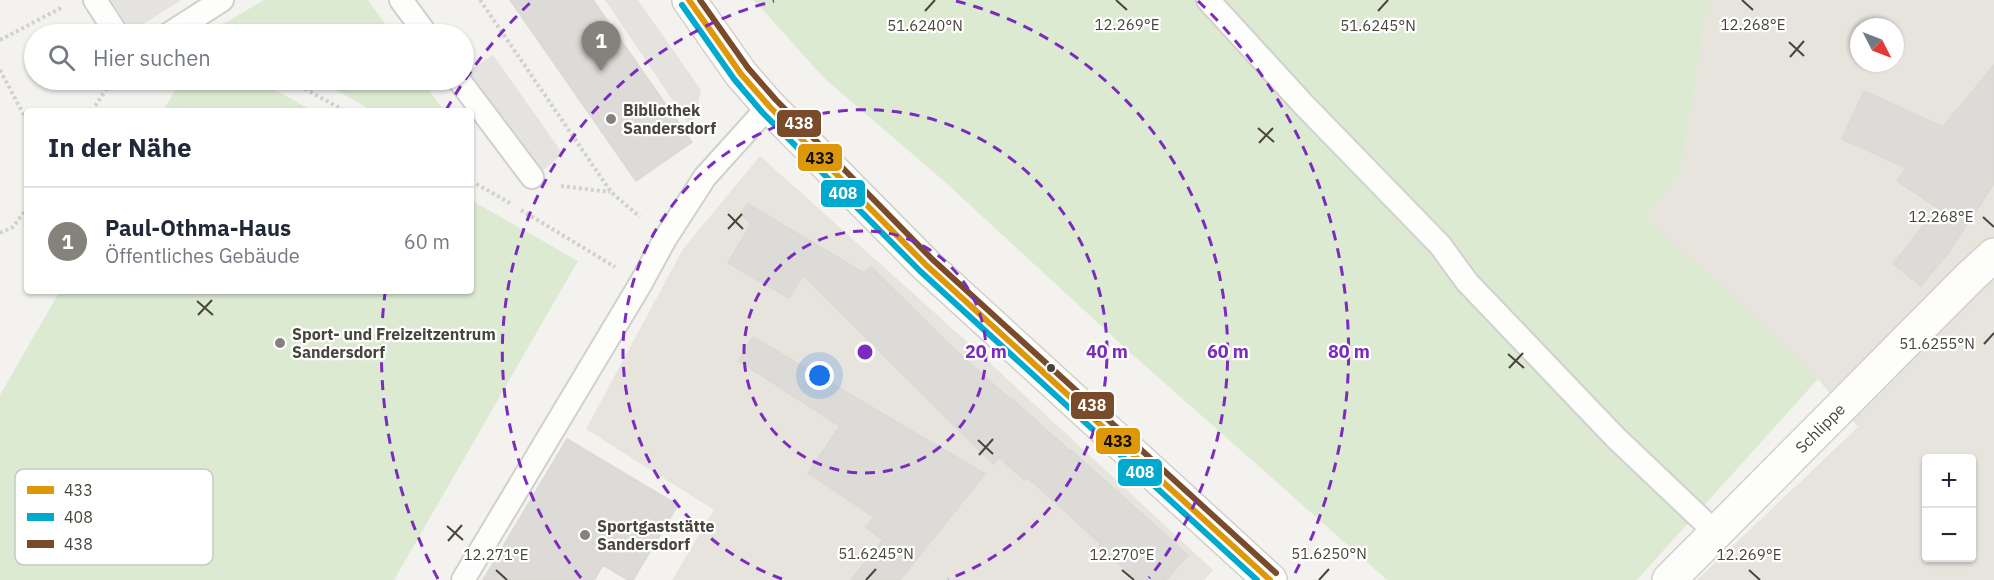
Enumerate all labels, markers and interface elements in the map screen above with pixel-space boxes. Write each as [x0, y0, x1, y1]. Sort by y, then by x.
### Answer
text: 12.269°E [1095, 15, 1159, 34]
text: 12.268°E [1721, 15, 1785, 34]
text: 51.6240°N [887, 16, 963, 35]
text: 51.6245°N [1340, 16, 1416, 35]
north arrow [1850, 18, 1904, 72]
pin: 1 [582, 22, 620, 71]
search box [24, 24, 474, 90]
icon: search [45, 41, 78, 74]
text: Hier suchen [93, 43, 211, 72]
place label: Bibliothek Sandersdorf [623, 100, 716, 138]
line badge: 438 [776, 109, 822, 138]
marker: Bibliothek Sandersdorf [604, 112, 618, 126]
text: 438 [785, 113, 813, 133]
text: In der Nähe [48, 130, 192, 164]
line badge: 433 [797, 143, 843, 172]
text: 433 [806, 148, 834, 168]
line badge: 408 [820, 179, 866, 208]
text: 408 [829, 183, 857, 203]
text: 12.268°E [1909, 207, 1973, 226]
text: Paul-Othma-Haus [105, 213, 291, 242]
text: 1 [62, 228, 74, 255]
text: 60 m [404, 228, 450, 255]
text: Öffentliches Gebäude [105, 242, 300, 269]
place label: Sport- und Freizeitzentrum Sandersdorf [292, 324, 496, 362]
text: 51.6255°N [1899, 334, 1975, 353]
marker: Sport- und Freizeitzentrum Sandersdorf [273, 336, 287, 350]
text: 20 m [965, 340, 1007, 363]
text: 40 m [1086, 340, 1128, 363]
text: 60 m [1207, 340, 1249, 363]
text: 80 m [1328, 340, 1370, 363]
centre of rings [855, 342, 875, 362]
your location [805, 361, 834, 390]
unlabelled marker [1045, 362, 1057, 374]
line badge: 438 [1070, 391, 1115, 420]
text: 438 [1078, 395, 1106, 415]
street label: Schlippe [1791, 399, 1849, 457]
line badge: 433 [1095, 427, 1141, 455]
text: 433 [1104, 431, 1132, 451]
map controls [1922, 454, 1976, 562]
button: + [1922, 454, 1976, 508]
line badge: 408 [1117, 458, 1163, 487]
text: 408 [1126, 462, 1154, 482]
legend [15, 469, 213, 565]
text: 433 [64, 480, 93, 500]
text: 408 [64, 507, 93, 527]
button: − [1922, 508, 1976, 562]
place label: Sportgaststätte Sandersdorf [597, 516, 715, 554]
marker: Sportgaststätte Sandersdorf [578, 528, 592, 542]
text: 438 [64, 534, 93, 554]
text: 51.6245°N [838, 544, 914, 563]
text: 51.6250°N [1291, 544, 1367, 563]
text: 12.271°E [464, 545, 528, 564]
text: 12.270°E [1090, 545, 1154, 564]
text: 12.269°E [1717, 545, 1781, 564]

